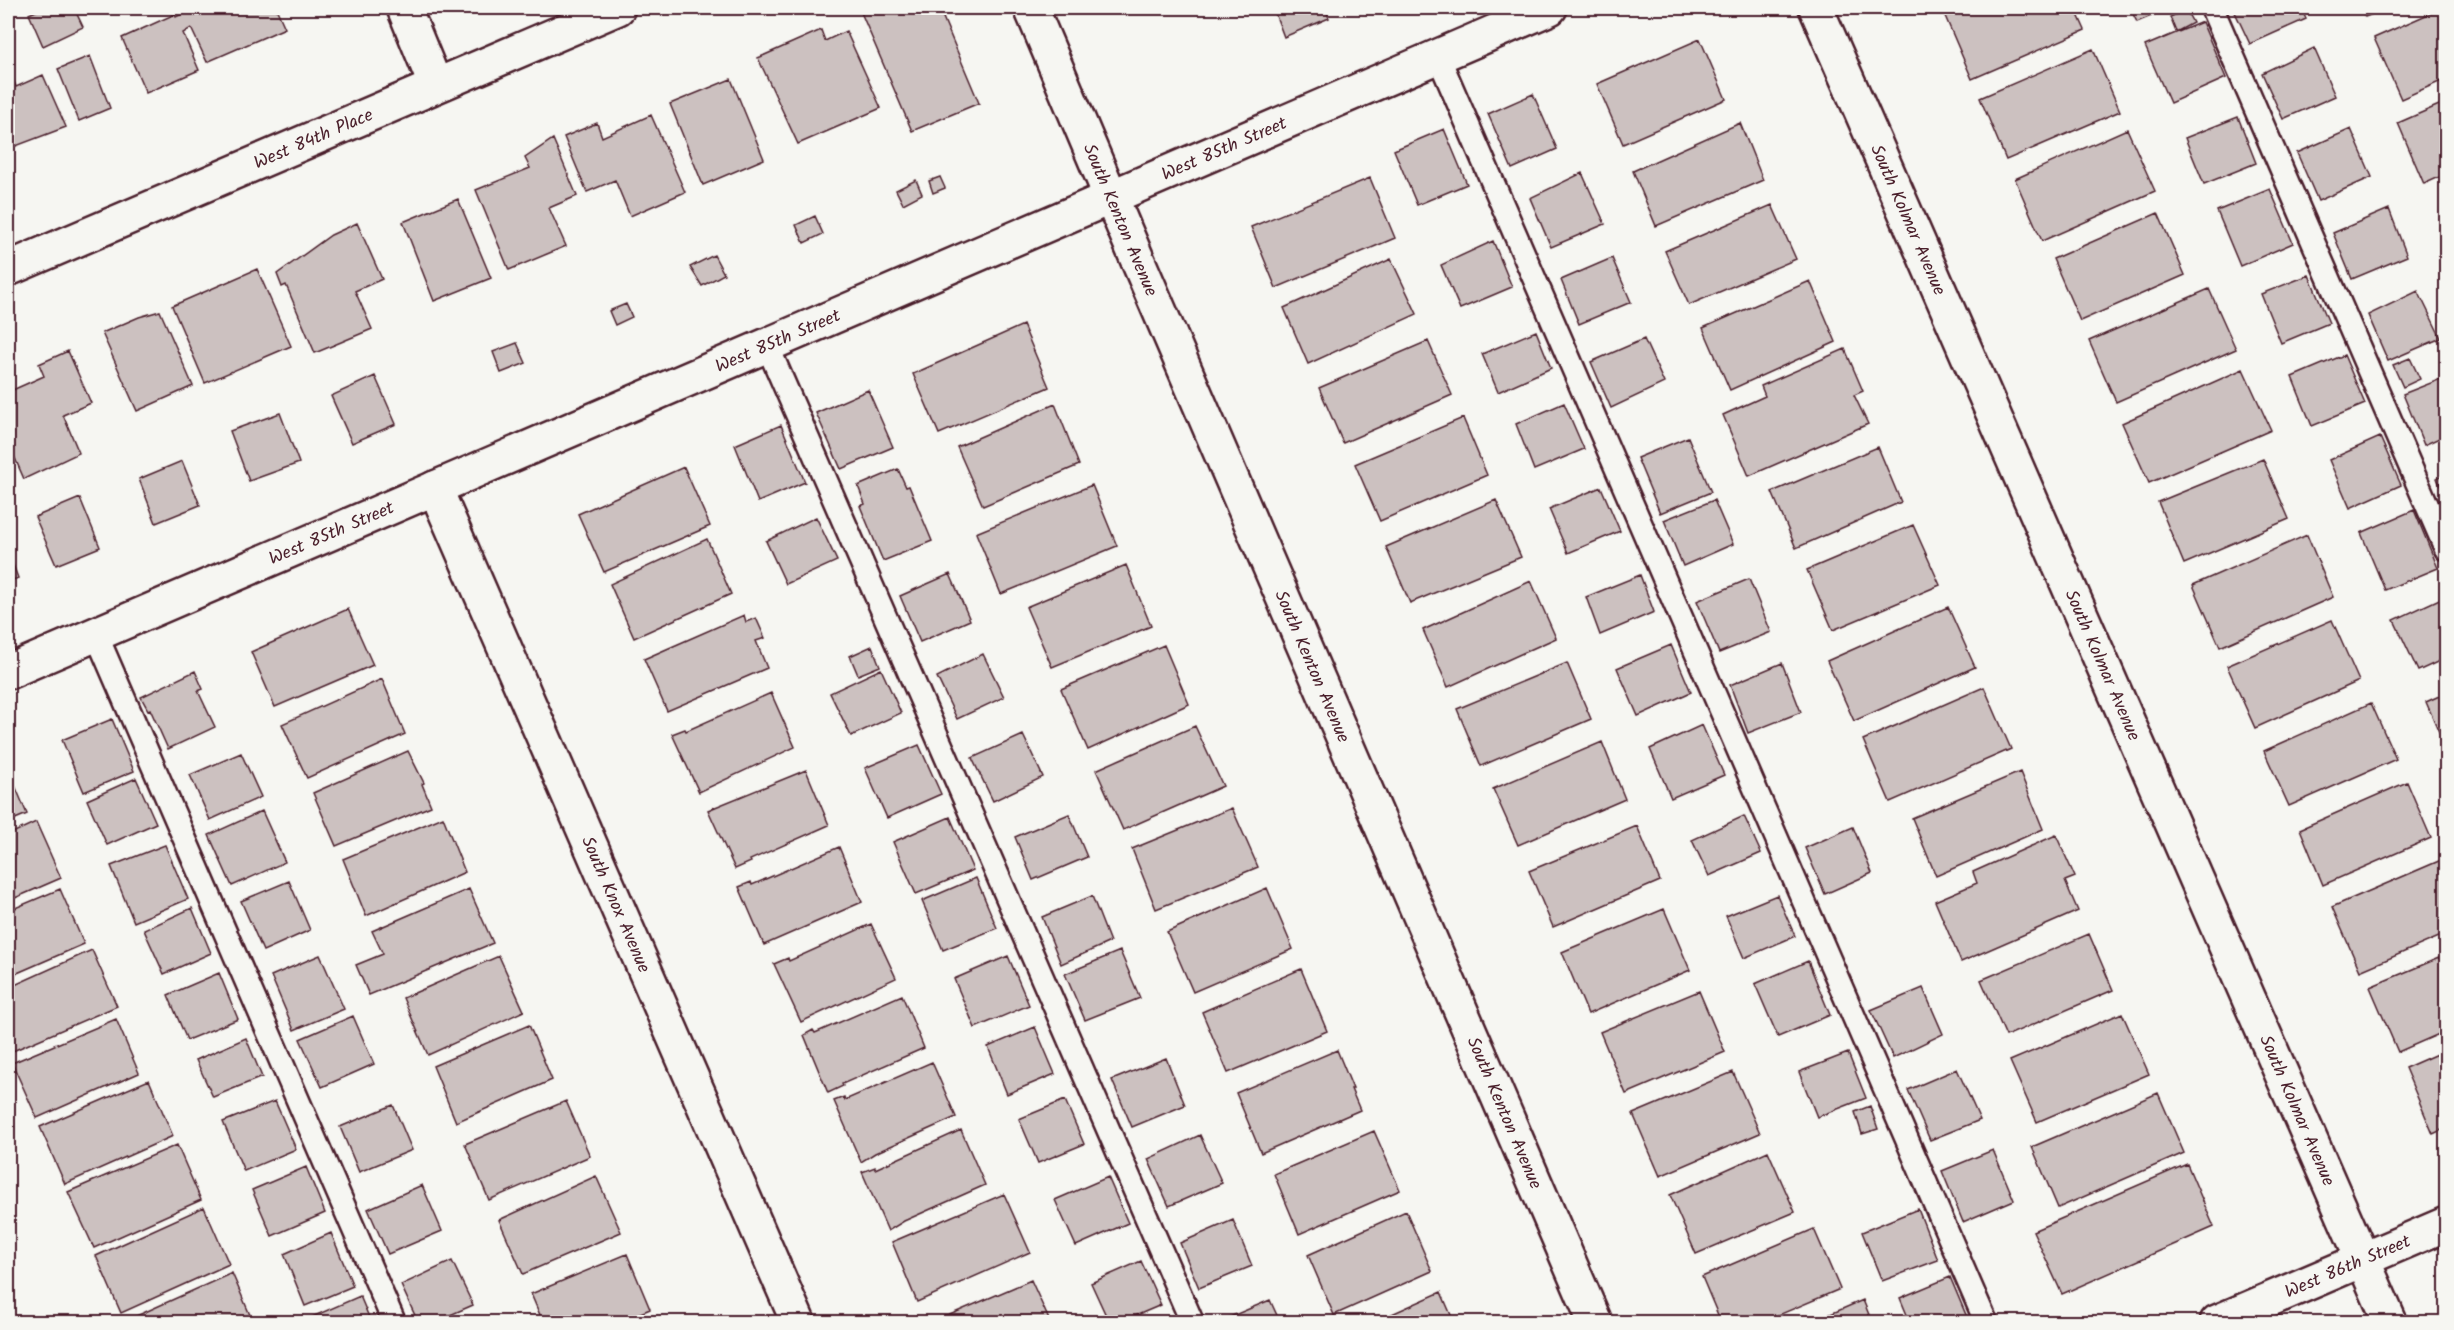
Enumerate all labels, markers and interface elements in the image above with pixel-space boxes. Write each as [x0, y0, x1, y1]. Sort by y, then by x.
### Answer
street label: West 84th Place [250, 101, 378, 178]
street label: West 85th Street [1157, 109, 1293, 190]
street label: South Kenton Avenue [1074, 139, 1165, 301]
street label: South Kolmar Avenue [1861, 140, 1953, 301]
street label: West 85th Street [711, 302, 847, 382]
street label: West 85th Street [265, 494, 400, 574]
street label: South Kolmar Avenue [2056, 585, 2147, 746]
street label: South Kenton Avenue [1266, 586, 1357, 748]
street label: South Knox Avenue [572, 832, 657, 978]
street label: South Kolmar Avenue [2250, 1031, 2342, 1191]
street label: South Kenton Avenue [1458, 1032, 1549, 1194]
street label: West 86th Street [2281, 1227, 2417, 1307]

